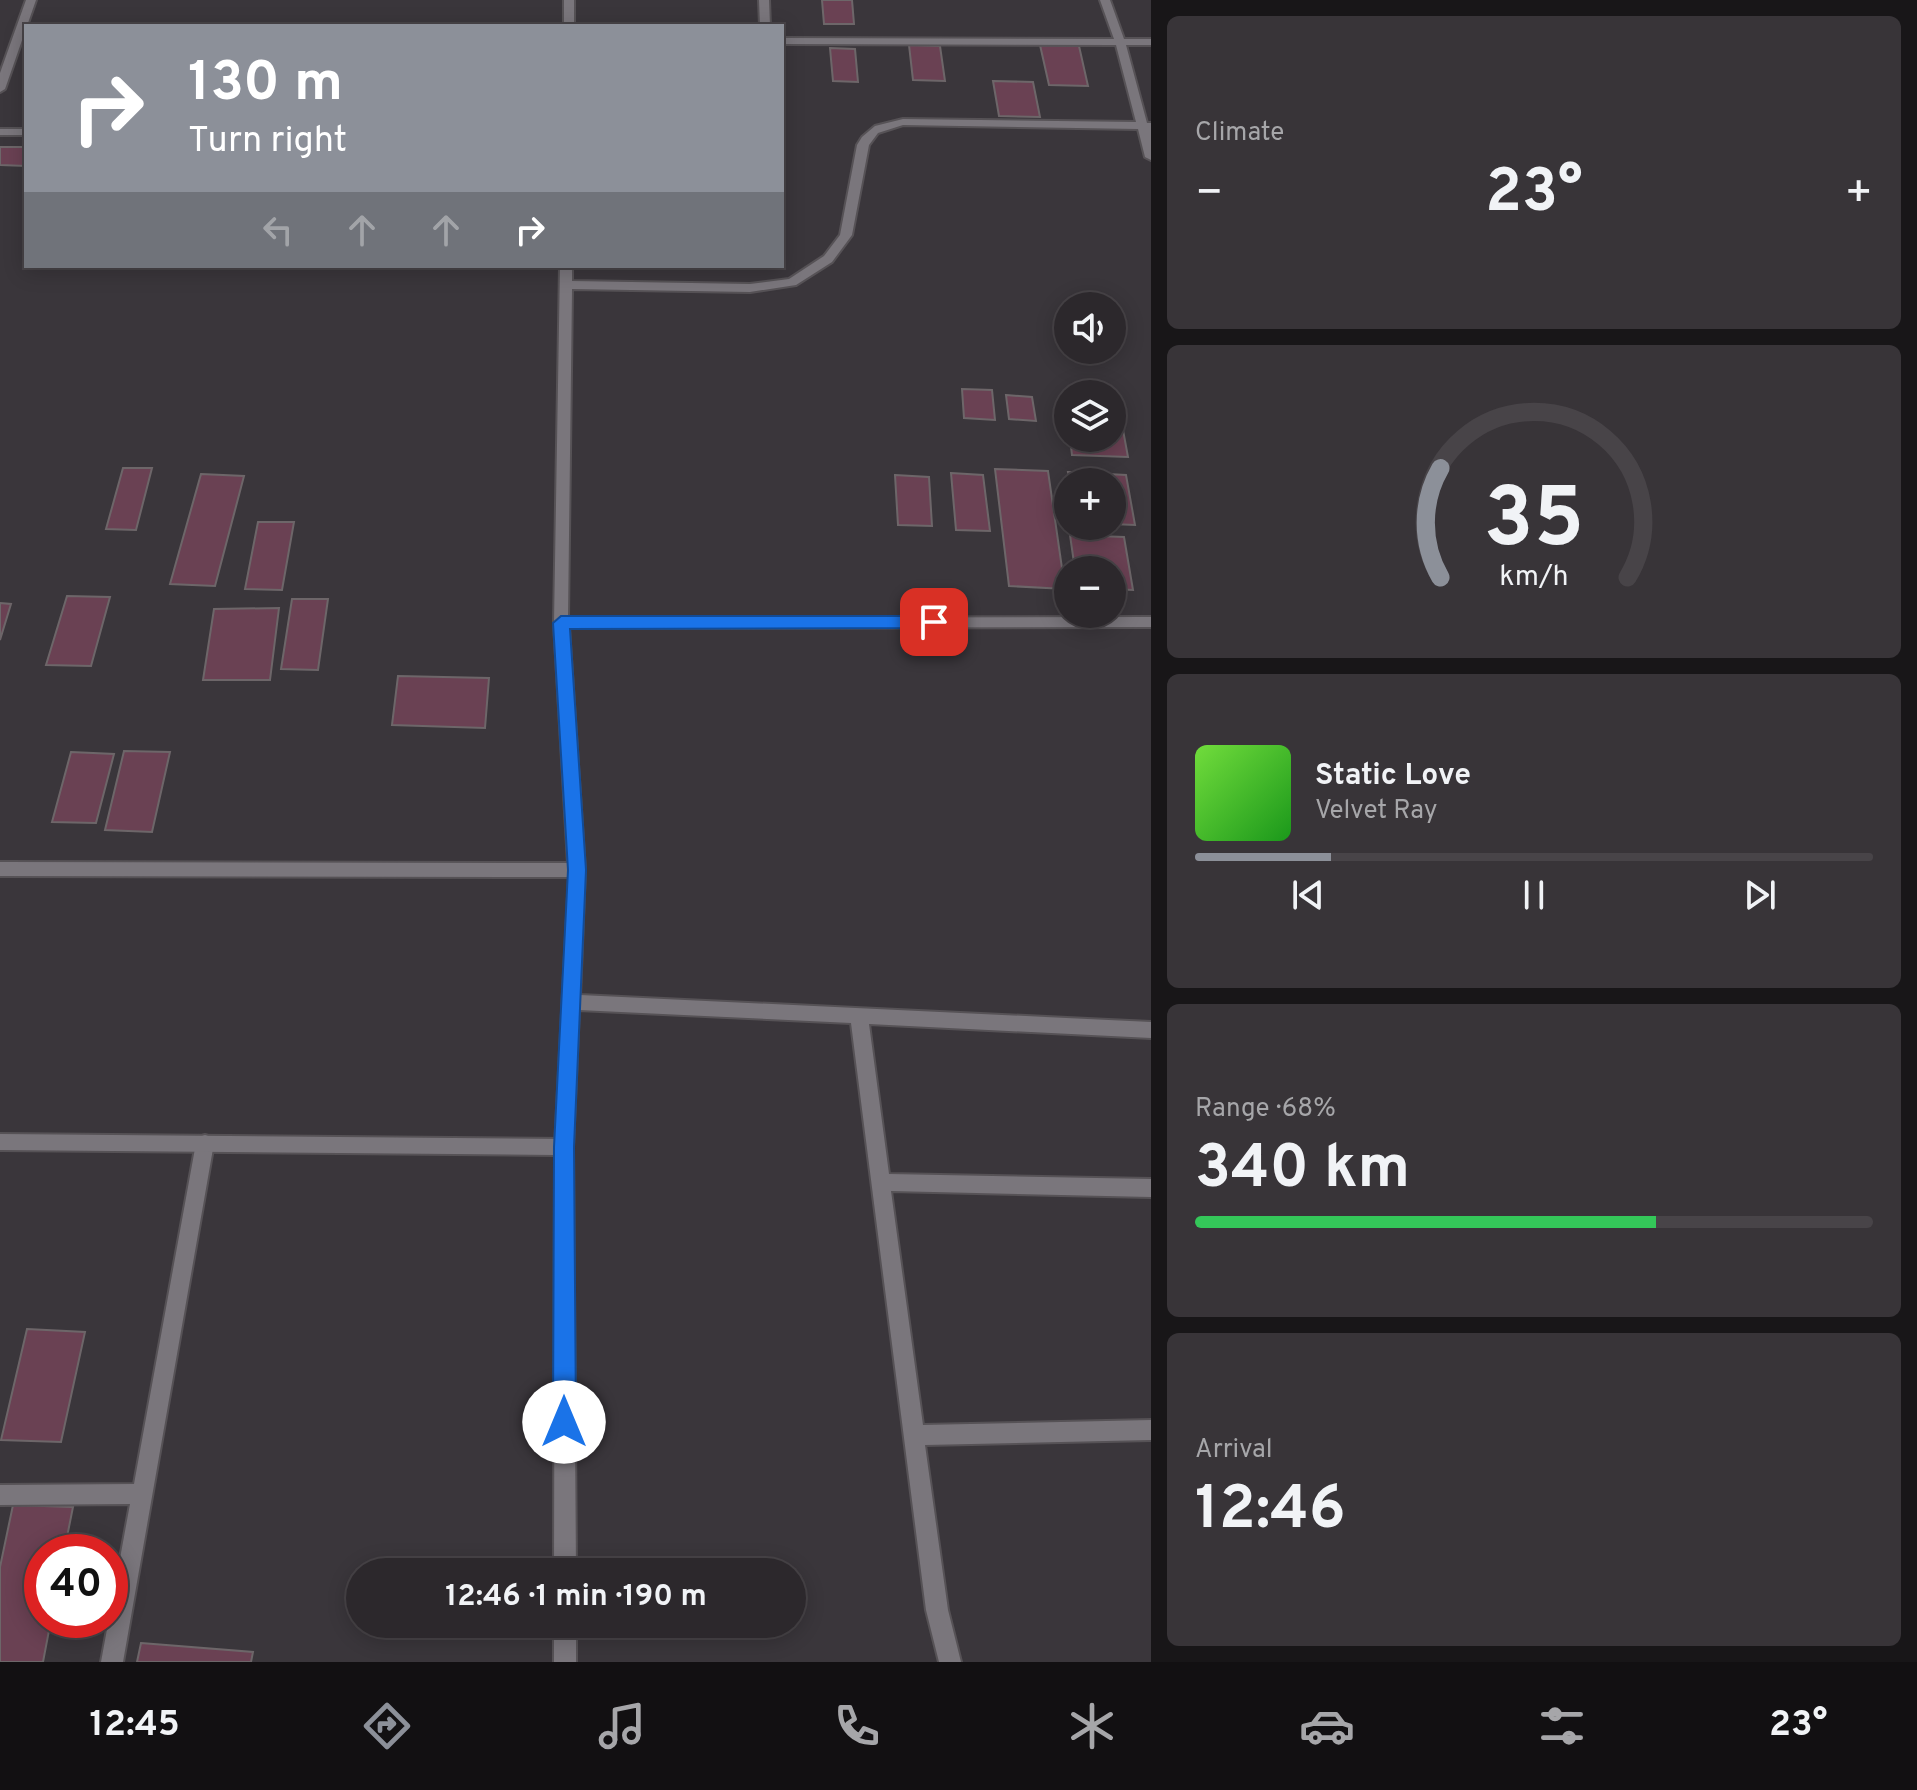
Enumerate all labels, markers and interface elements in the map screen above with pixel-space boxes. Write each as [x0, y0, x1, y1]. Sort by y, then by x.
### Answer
text: 130 m [188, 50, 343, 120]
icon: right [56, 56, 160, 160]
text: Climate [1195, 117, 1284, 150]
text: Turn right [188, 119, 347, 165]
text: 23° [1485, 157, 1583, 233]
text: − [1195, 167, 1223, 223]
text: + [1845, 167, 1873, 223]
icon: left [256, 208, 300, 252]
icon: ahead [340, 208, 384, 252]
icon: ahead [424, 208, 468, 252]
icon: right [508, 208, 552, 252]
map controls [1054, 292, 1126, 628]
button: sound [1054, 292, 1126, 364]
button: layers [1054, 380, 1126, 452]
button: + [1054, 468, 1126, 540]
text: 35 [1484, 470, 1584, 575]
button: − [1054, 556, 1126, 628]
text: km/h [1499, 560, 1569, 596]
pin [900, 588, 968, 656]
icon: arrive [912, 600, 956, 644]
text: Static Love [1315, 758, 1471, 795]
text: Velvet Ray [1315, 795, 1438, 828]
icon: previous [1286, 873, 1330, 917]
icon: pause [1512, 873, 1556, 917]
icon: next [1738, 873, 1782, 917]
text: Range · 68% [1195, 1093, 1336, 1126]
text: 340 km [1195, 1133, 1410, 1209]
position arrow [522, 1380, 606, 1464]
text: Arrival [1195, 1434, 1273, 1467]
text: 12:46 [1195, 1474, 1346, 1550]
speed limit sign: 40 [24, 1534, 128, 1638]
text: 12:46 · 1 min · 190 m [445, 1579, 707, 1616]
icon: directions [359, 1698, 415, 1754]
icon: music [594, 1698, 650, 1754]
icon: phone [829, 1698, 885, 1754]
icon: climate [1064, 1698, 1120, 1754]
icon: car [1299, 1698, 1355, 1754]
icon: filters [1534, 1698, 1590, 1754]
text: 12:45 [90, 1703, 180, 1749]
text: 23° [1769, 1703, 1827, 1749]

